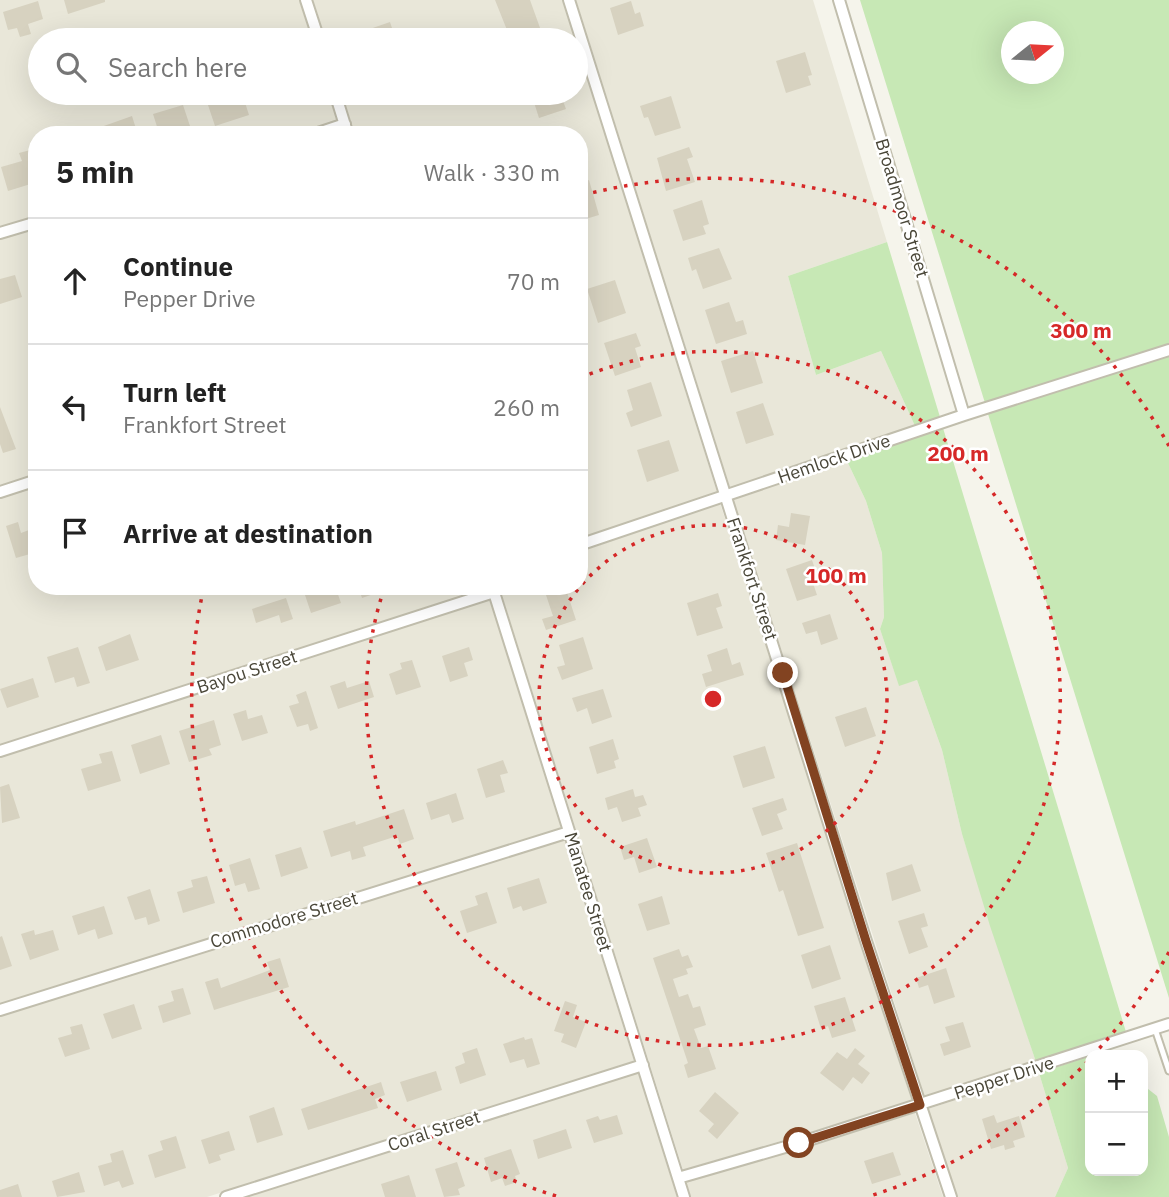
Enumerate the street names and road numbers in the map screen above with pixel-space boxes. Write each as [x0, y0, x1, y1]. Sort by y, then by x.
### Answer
street label: Broadmoor Street [870, 135, 935, 280]
street label: Hemlock Drive [774, 428, 893, 489]
street label: Frankfort Street [722, 514, 783, 643]
street label: Bayou Street [194, 645, 300, 699]
street label: Manatee Street [559, 829, 618, 954]
street label: Commodore Street [207, 886, 361, 953]
street label: Pepper Drive [951, 1051, 1057, 1105]
street label: Coral Street [385, 1105, 483, 1156]

